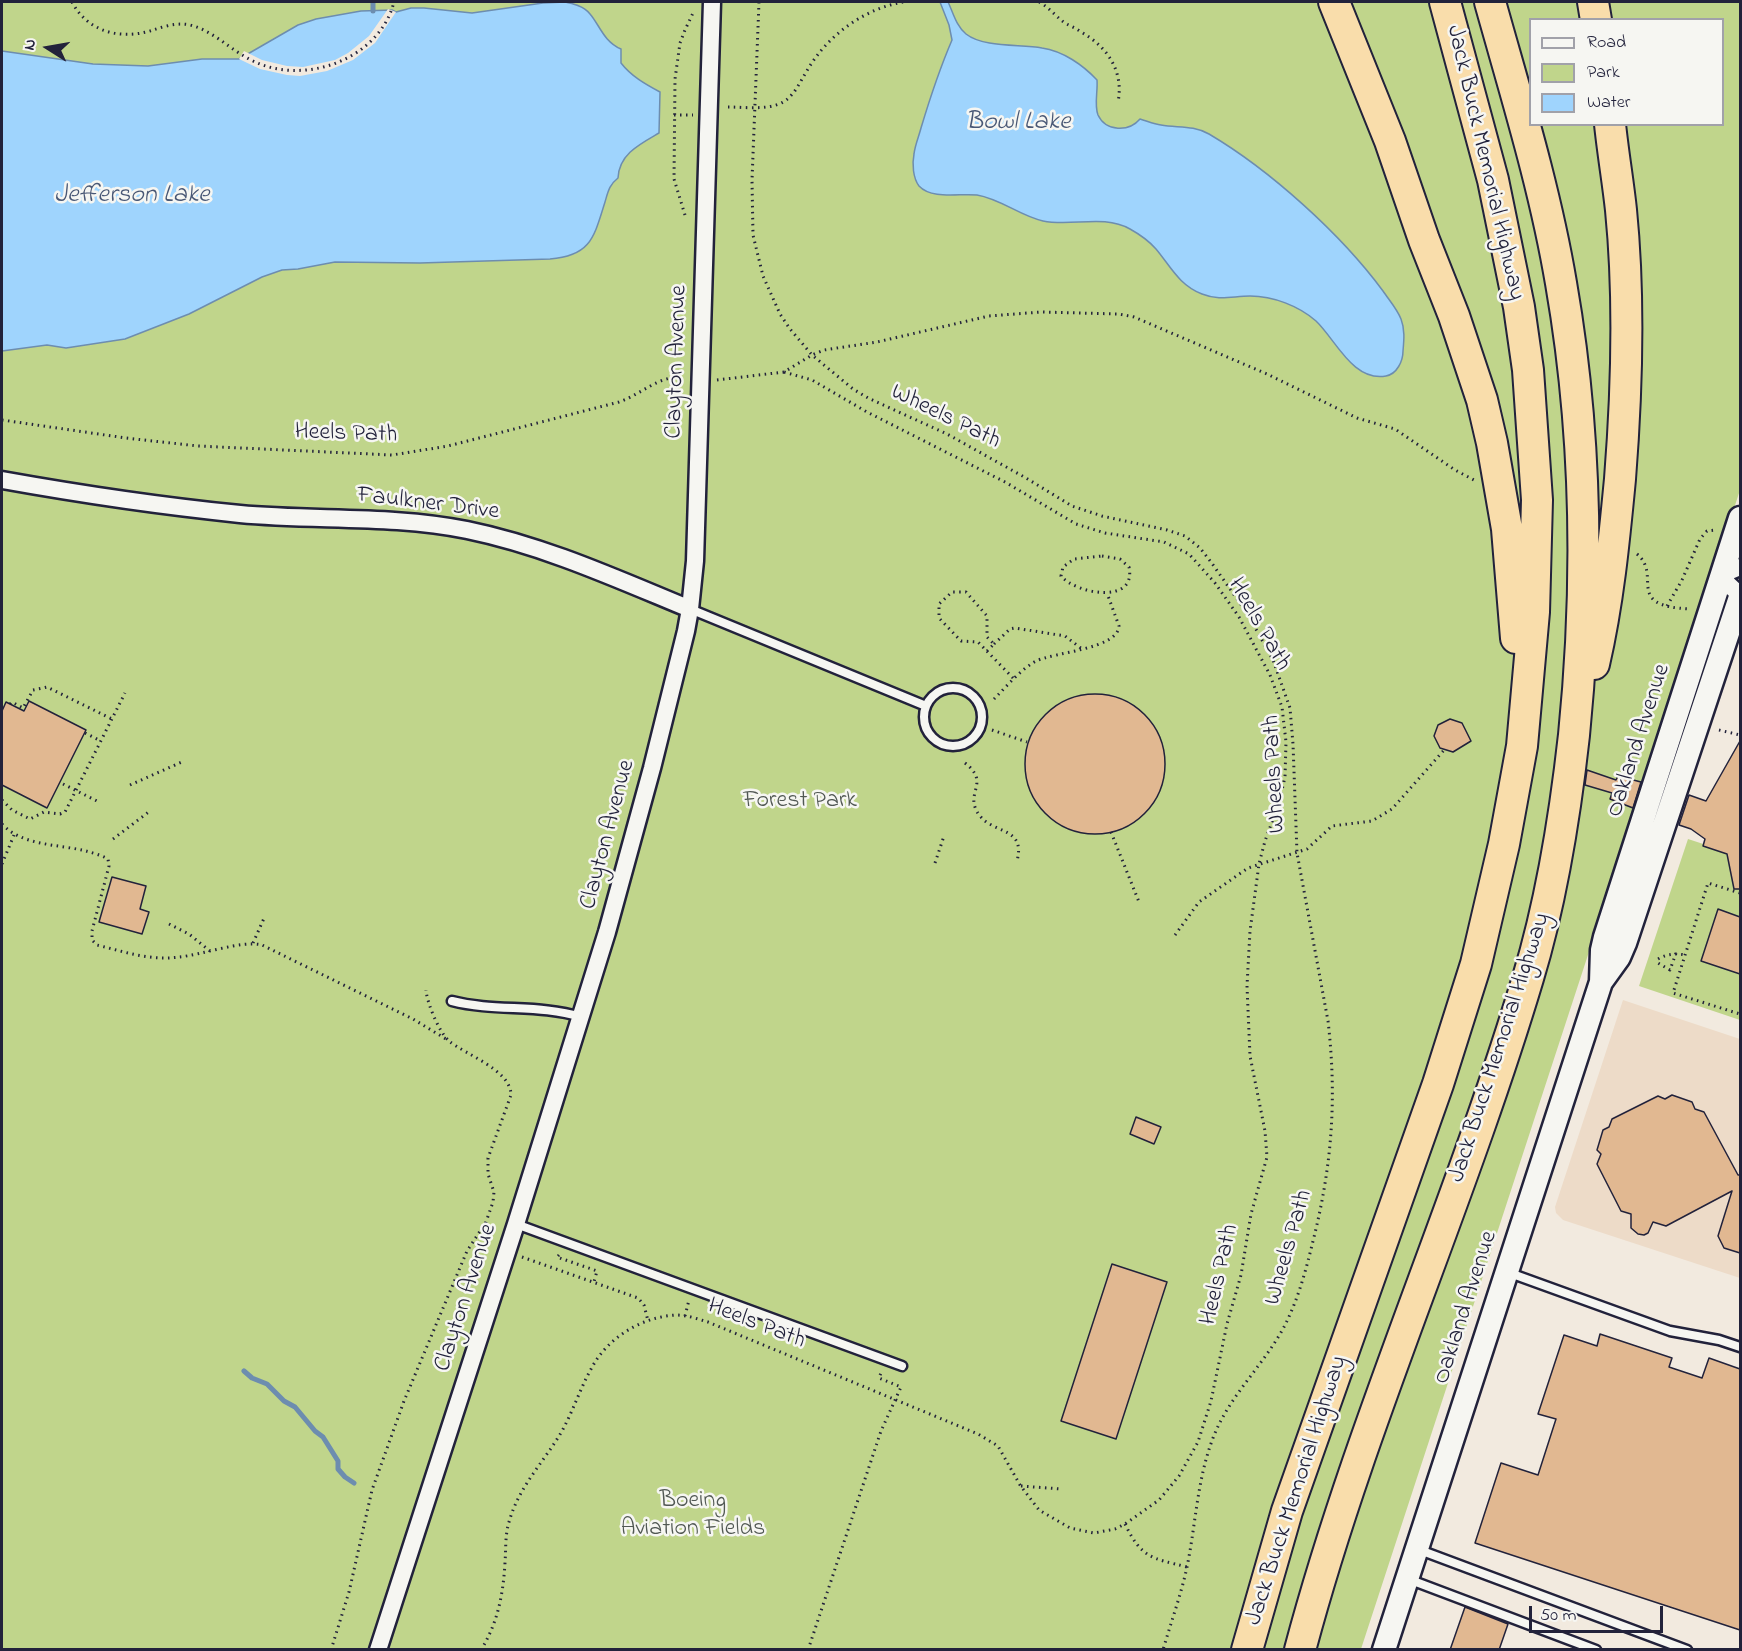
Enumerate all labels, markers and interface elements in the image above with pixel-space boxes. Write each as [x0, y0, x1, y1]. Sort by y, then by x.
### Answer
north arrow [18, 18, 78, 78]
legend [1529, 18, 1724, 126]
street label: Jack Buck Memorial Highway [1438, 23, 1530, 303]
text: Road [1587, 30, 1626, 56]
text: N [18, 37, 43, 52]
text: Park [1587, 60, 1620, 86]
text: Water [1587, 90, 1630, 116]
water label: Bowl Lake [965, 108, 1071, 140]
water label: Jefferson Lake [54, 181, 210, 213]
street label: Clayton Avenue [661, 285, 695, 439]
street label: Wheels Path [885, 379, 1005, 457]
street label: Heels Path [294, 419, 398, 451]
street label: Faulkner Drive [355, 482, 501, 528]
street label: Heels Path [1220, 573, 1296, 677]
street label: Oakland Avenue [1602, 661, 1678, 821]
street label: Wheels Path [1259, 714, 1293, 834]
street label: Clayton Avenue [575, 757, 643, 913]
park label: Forest Park [743, 788, 857, 816]
street label: Jack Buck Memorial Highway [1444, 910, 1558, 1186]
street label: Wheels Path [1260, 1187, 1320, 1309]
street label: Clayton Avenue [430, 1220, 504, 1376]
street label: Heels Path [1195, 1222, 1247, 1328]
street label: Oakland Avenue [1429, 1228, 1505, 1388]
street label: Heels Path [703, 1293, 809, 1357]
street label: Jack Buck Memorial Highway [1241, 1353, 1355, 1629]
park label: Boeing Aviation Fields [621, 1488, 765, 1544]
scale bar [1532, 1594, 1666, 1632]
text: 50 m [1540, 1603, 1577, 1629]

